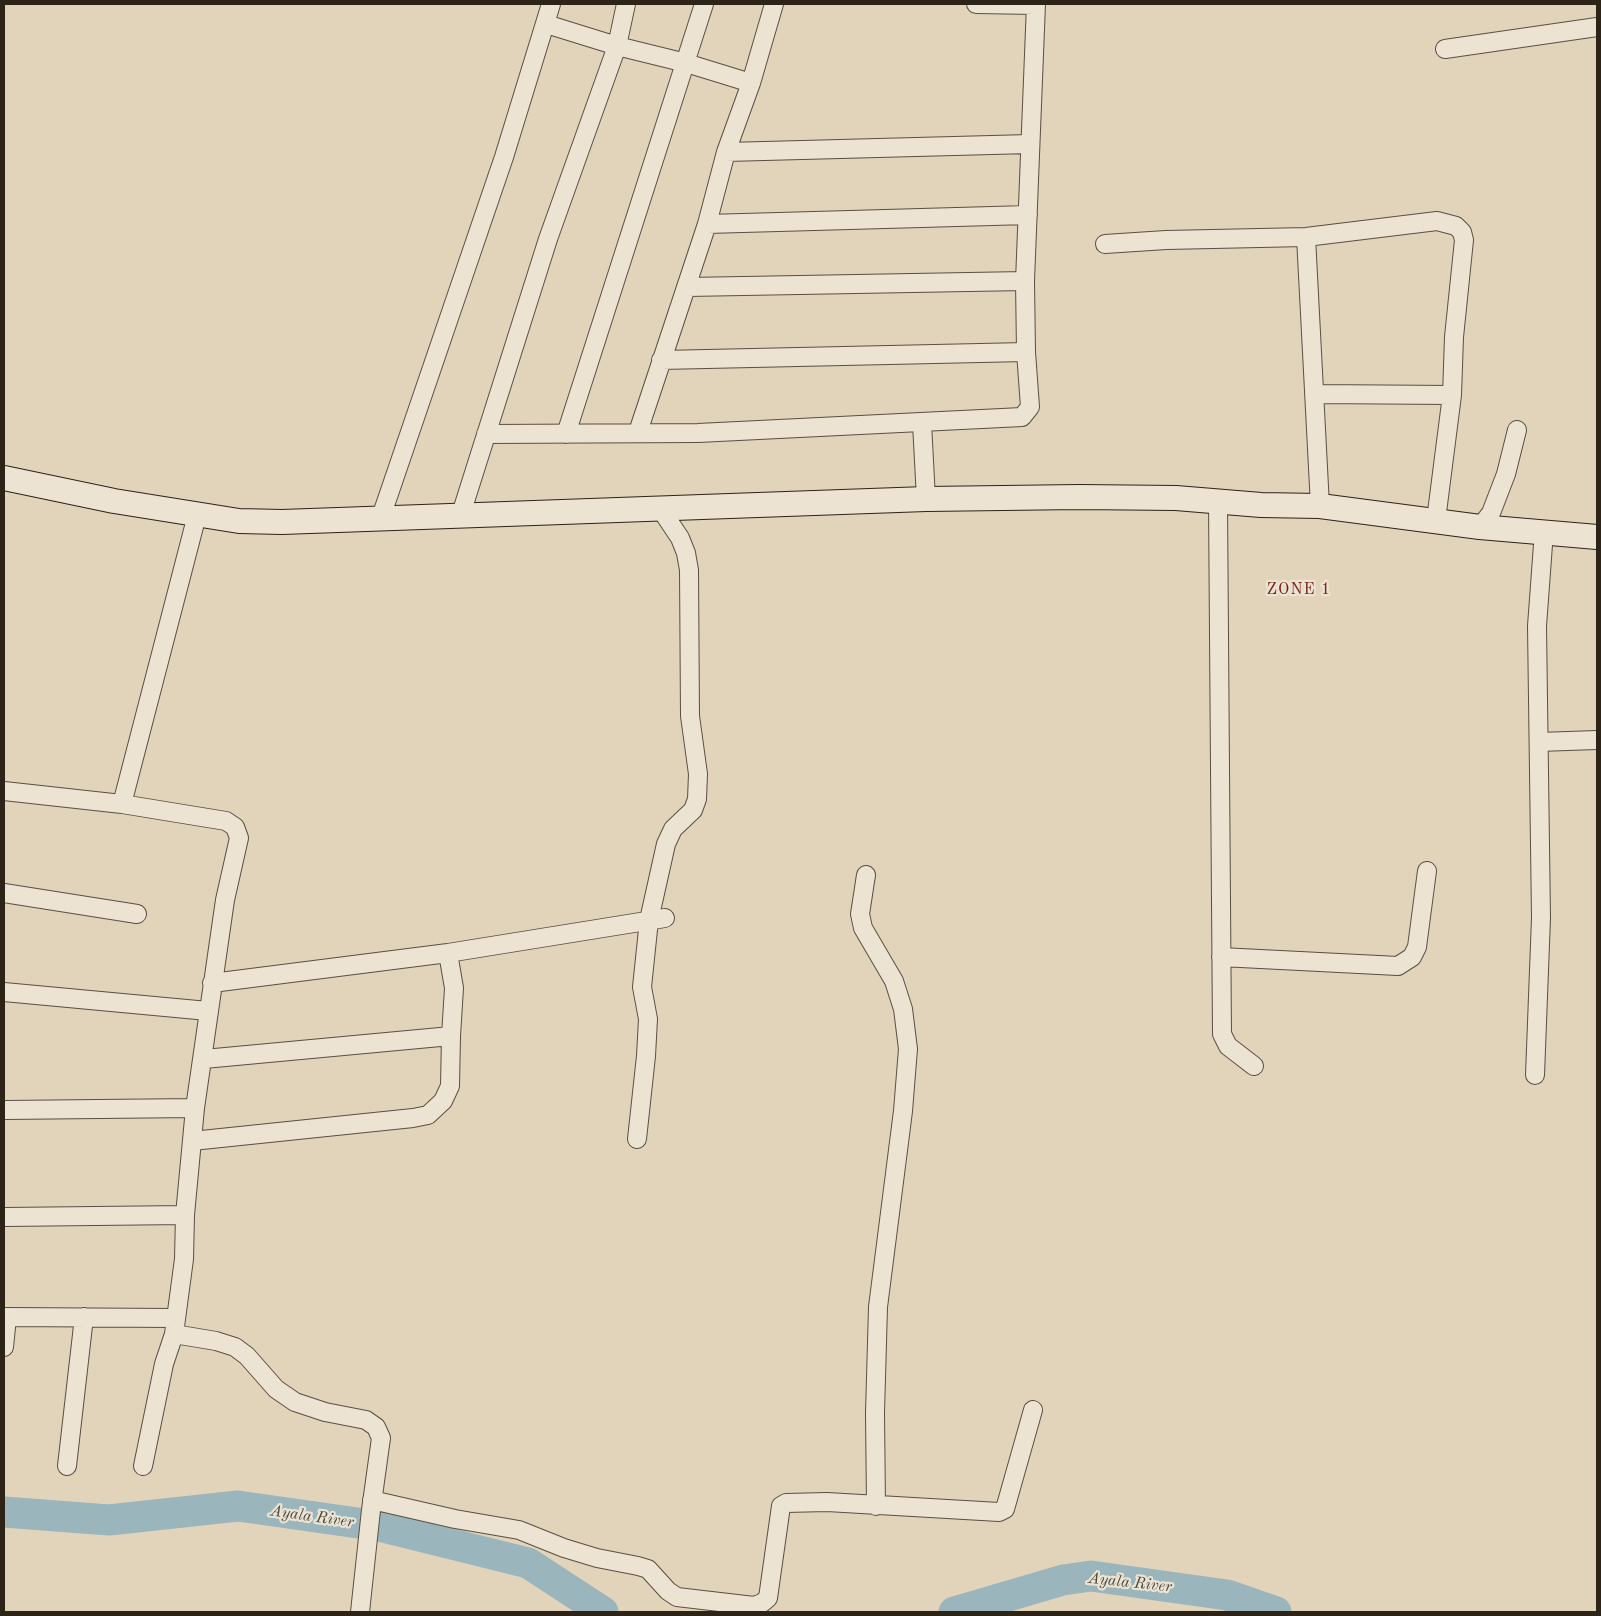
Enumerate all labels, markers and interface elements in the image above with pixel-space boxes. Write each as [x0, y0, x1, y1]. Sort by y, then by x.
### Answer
district label: ZONE 1 [1266, 580, 1332, 600]
water label: Ayala River [269, 1502, 355, 1532]
water label: Ayala River [1087, 1569, 1173, 1597]

